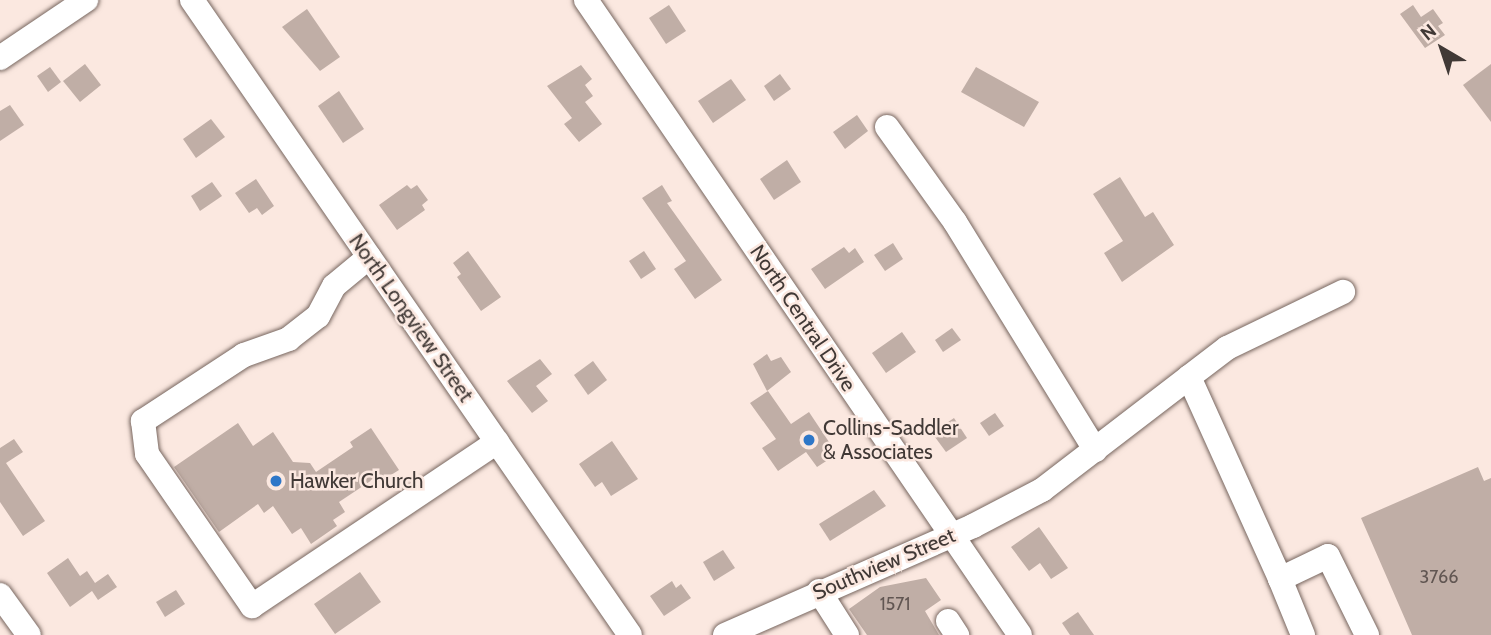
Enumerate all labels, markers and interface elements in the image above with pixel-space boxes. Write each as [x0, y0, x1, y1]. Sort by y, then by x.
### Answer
north arrow [1407, 14, 1477, 84]
text: N [1416, 19, 1441, 45]
street label: North Longview Street [344, 229, 478, 407]
street label: North Central Drive [745, 240, 861, 396]
place label: Collins-Saddler & Associates [823, 415, 959, 465]
marker: Collins-Saddler & Associates [801, 432, 817, 448]
place label: Hawker Church [290, 468, 423, 494]
marker: Hawker Church [268, 473, 284, 489]
street label: Southview Street [809, 523, 959, 605]
house number: 3766 [1420, 566, 1458, 588]
house number: 1571 [880, 593, 910, 615]

